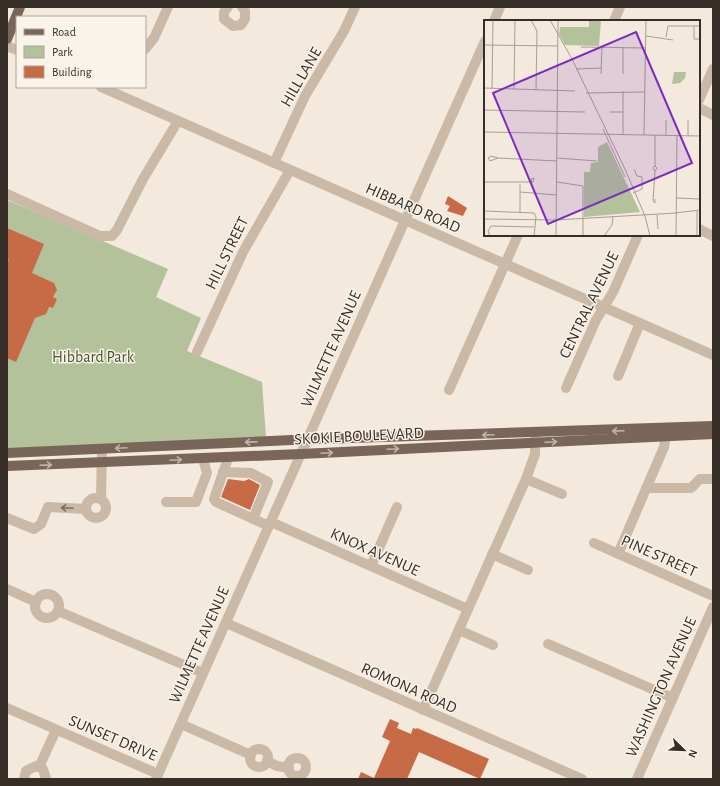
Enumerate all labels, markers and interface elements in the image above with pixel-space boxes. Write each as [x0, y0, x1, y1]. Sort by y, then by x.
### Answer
legend [16, 16, 146, 88]
inset map [484, 20, 700, 236]
text: Road [52, 26, 76, 38]
street label: HILL LANE [278, 44, 325, 109]
text: Park [52, 46, 73, 58]
text: Building [52, 66, 92, 78]
street label: HIBBARD ROAD [363, 180, 463, 236]
street label: HILL STREET [203, 214, 251, 292]
street label: CENTRAL AVENUE [556, 249, 622, 361]
street label: WILMETTE AVENUE [298, 288, 364, 410]
park label: Hibbard Park [52, 349, 135, 365]
street label: SKOKIE BOULEVARD [294, 425, 424, 447]
one-way arrow [612, 427, 625, 434]
one-way arrow [482, 431, 495, 439]
one-way arrow [245, 438, 258, 445]
one-way arrow [544, 438, 557, 445]
one-way arrow [115, 444, 128, 452]
one-way arrow [386, 446, 399, 453]
one-way arrow [320, 449, 333, 457]
one-way arrow [169, 456, 182, 464]
one-way arrow [39, 461, 52, 469]
one-way arrow [61, 504, 74, 511]
street label: KNOX AVENUE [328, 525, 422, 579]
street label: PINE STREET [619, 532, 699, 580]
street label: WILMETTE AVENUE [166, 584, 232, 706]
street label: WASHINGTON AVENUE [621, 614, 701, 760]
street label: ROMONA ROAD [359, 660, 459, 716]
street label: SUNSET DRIVE [67, 712, 160, 764]
north arrow [664, 730, 704, 770]

